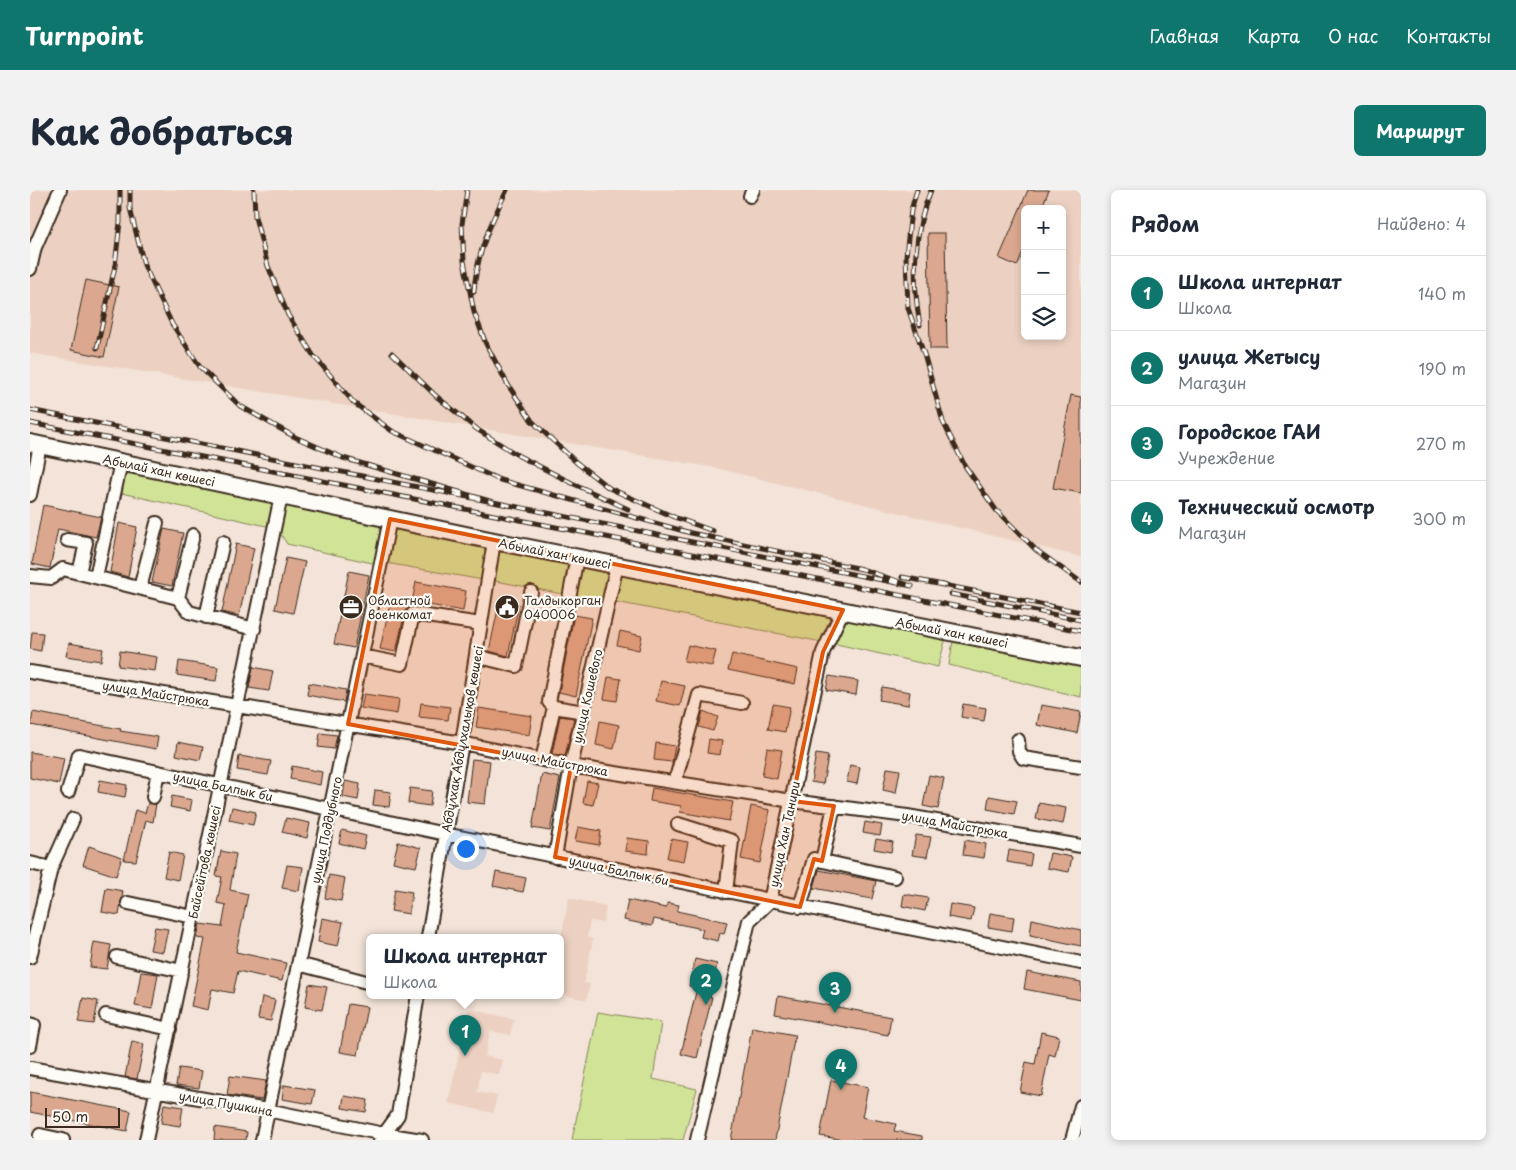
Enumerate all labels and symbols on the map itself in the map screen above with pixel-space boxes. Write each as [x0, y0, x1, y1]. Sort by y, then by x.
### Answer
street label: Абылай хан көшесі [101, 449, 217, 491]
street label: Абылай хан көшесі [497, 533, 613, 573]
place label: Областной военкомат [368, 591, 432, 623]
place label: Талдыкорган 040006 [524, 591, 601, 623]
office icon: Областной военкомат [338, 594, 364, 620]
public building icon: Талдыкорган 040006 [494, 594, 520, 620]
street label: Абылай хан көшесі [894, 612, 1010, 652]
street label: Абдұлхақ Абдұлхалықов көшесі [437, 644, 487, 834]
street label: улица Кошевого [567, 647, 607, 745]
street label: улица Майстрюка [101, 676, 211, 710]
street label: улица Майстрюка [500, 742, 610, 780]
street label: улица Балпык би [172, 767, 274, 805]
street label: улица Поддубного [306, 775, 346, 885]
street label: улица Хан Танири [764, 779, 804, 889]
street label: Байсейітова көшесі [183, 804, 225, 920]
street label: улица Майстрюка [900, 806, 1010, 842]
your location [453, 836, 479, 862]
street label: улица Балпык би [568, 851, 670, 889]
pin: 2 [690, 964, 722, 1005]
pin: 3 [819, 972, 851, 1013]
pin: 1 [449, 1015, 481, 1056]
pin: 4 [825, 1049, 857, 1090]
street label: улица Пушкина [178, 1086, 275, 1120]
scale bar [45, 1105, 120, 1128]

